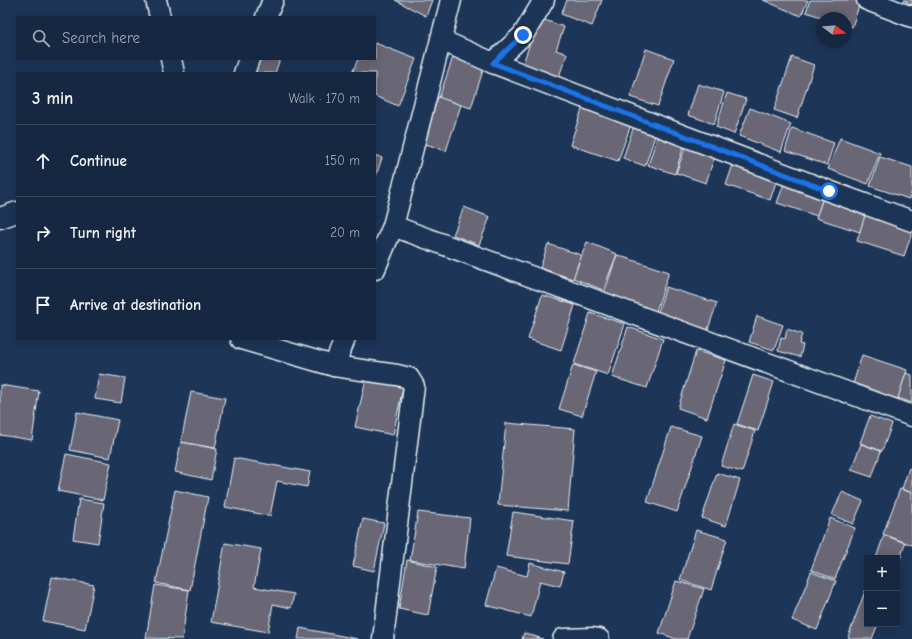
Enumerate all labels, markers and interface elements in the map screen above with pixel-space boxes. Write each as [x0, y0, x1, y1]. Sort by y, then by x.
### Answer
north arrow [816, 12, 852, 48]
search box [16, 16, 376, 60]
route end [514, 26, 532, 44]
icon: search [30, 27, 52, 49]
text: Search here [62, 29, 140, 47]
text: 3 min [32, 89, 73, 108]
text: Walk · 170 m [288, 91, 360, 106]
icon: ahead [32, 150, 54, 172]
text: Continue [70, 152, 127, 170]
text: 150 m [325, 153, 360, 168]
route start [820, 182, 838, 200]
icon: right [32, 222, 54, 244]
text: Turn right [70, 224, 136, 242]
text: 20 m [330, 225, 360, 240]
icon: arrive [32, 294, 54, 316]
text: Arrive at destination [70, 296, 201, 314]
map controls [864, 555, 900, 627]
button: + [864, 555, 900, 591]
button: − [864, 591, 900, 627]

